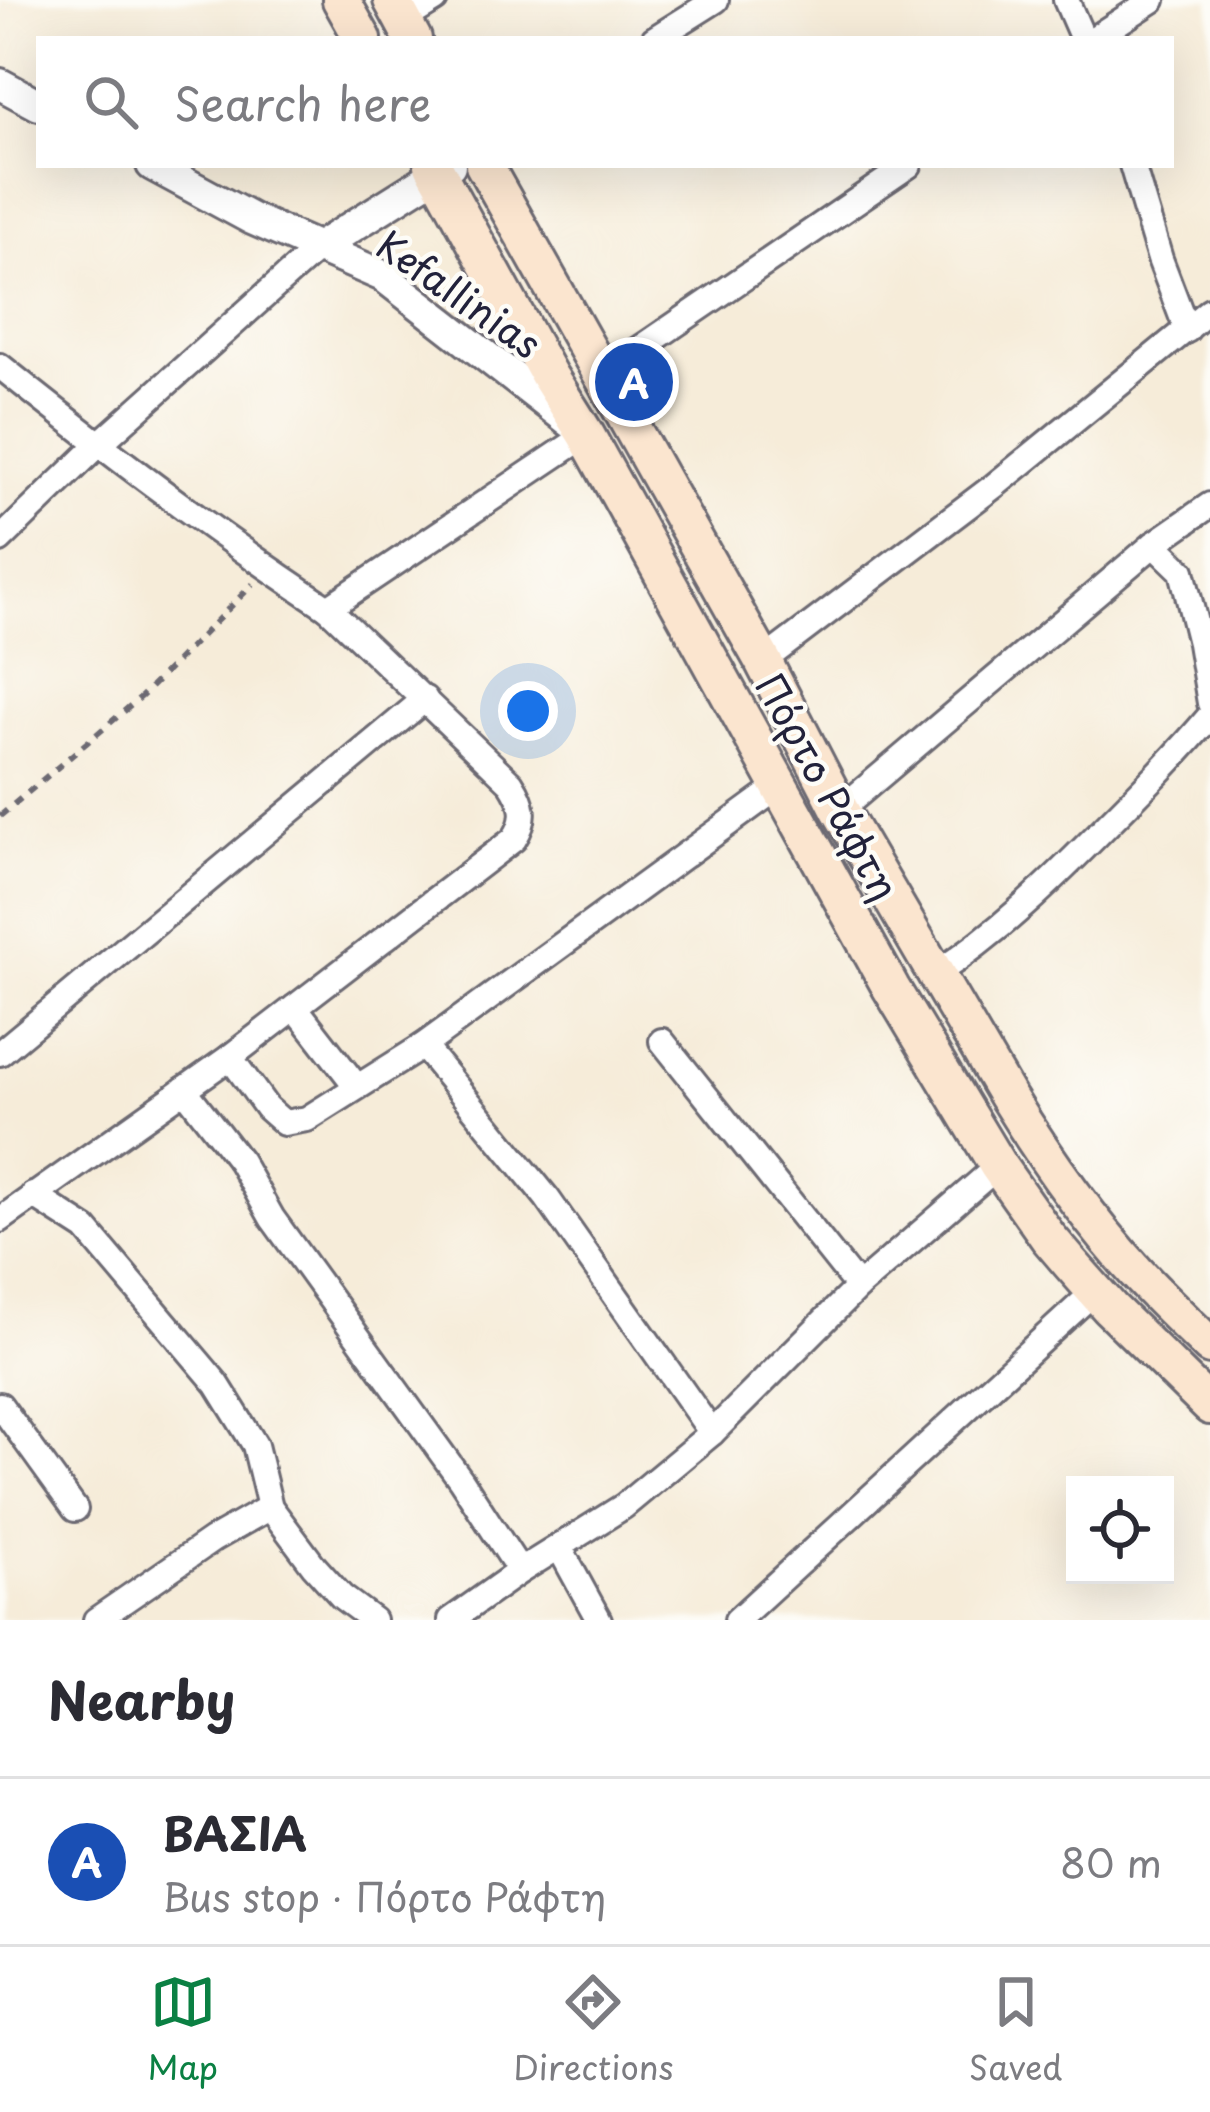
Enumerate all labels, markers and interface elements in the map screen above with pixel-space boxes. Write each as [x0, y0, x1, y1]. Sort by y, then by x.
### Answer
search box [36, 36, 1174, 168]
text: Search here [174, 68, 431, 136]
icon: search [78, 69, 144, 135]
street label: Kefallinias [366, 215, 554, 371]
pin: A [595, 337, 673, 427]
street label: Πόρτο Ράφτη [742, 662, 916, 910]
your location [498, 681, 558, 741]
map controls [1066, 1476, 1174, 1584]
button: locate [1066, 1476, 1174, 1584]
text: Nearby [48, 1660, 235, 1737]
text: ΒΑΣΙΑ [162, 1798, 307, 1866]
text: A [72, 1832, 102, 1891]
text: 80 m [1060, 1832, 1162, 1891]
text: Bus stop · Πόρτο Ράφτη [162, 1866, 606, 1925]
tab: Map [148, 1969, 218, 2091]
tab: Directions [513, 1969, 674, 2091]
tab: Saved [969, 1969, 1062, 2091]

